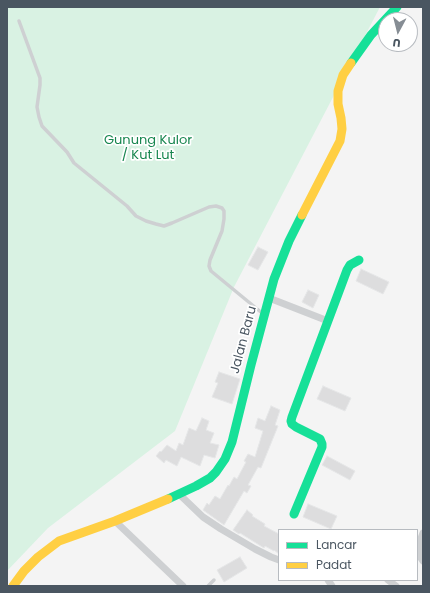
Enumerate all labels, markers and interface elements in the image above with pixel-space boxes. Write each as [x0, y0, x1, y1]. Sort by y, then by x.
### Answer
north arrow [378, 12, 418, 52]
text: U [392, 35, 401, 51]
park label: Gunung Kulor / Kut Lut [104, 133, 192, 164]
street label: Jalan Baru [227, 304, 261, 376]
legend [278, 529, 418, 581]
text: Lancar [316, 536, 357, 553]
text: Padat [316, 556, 352, 573]

